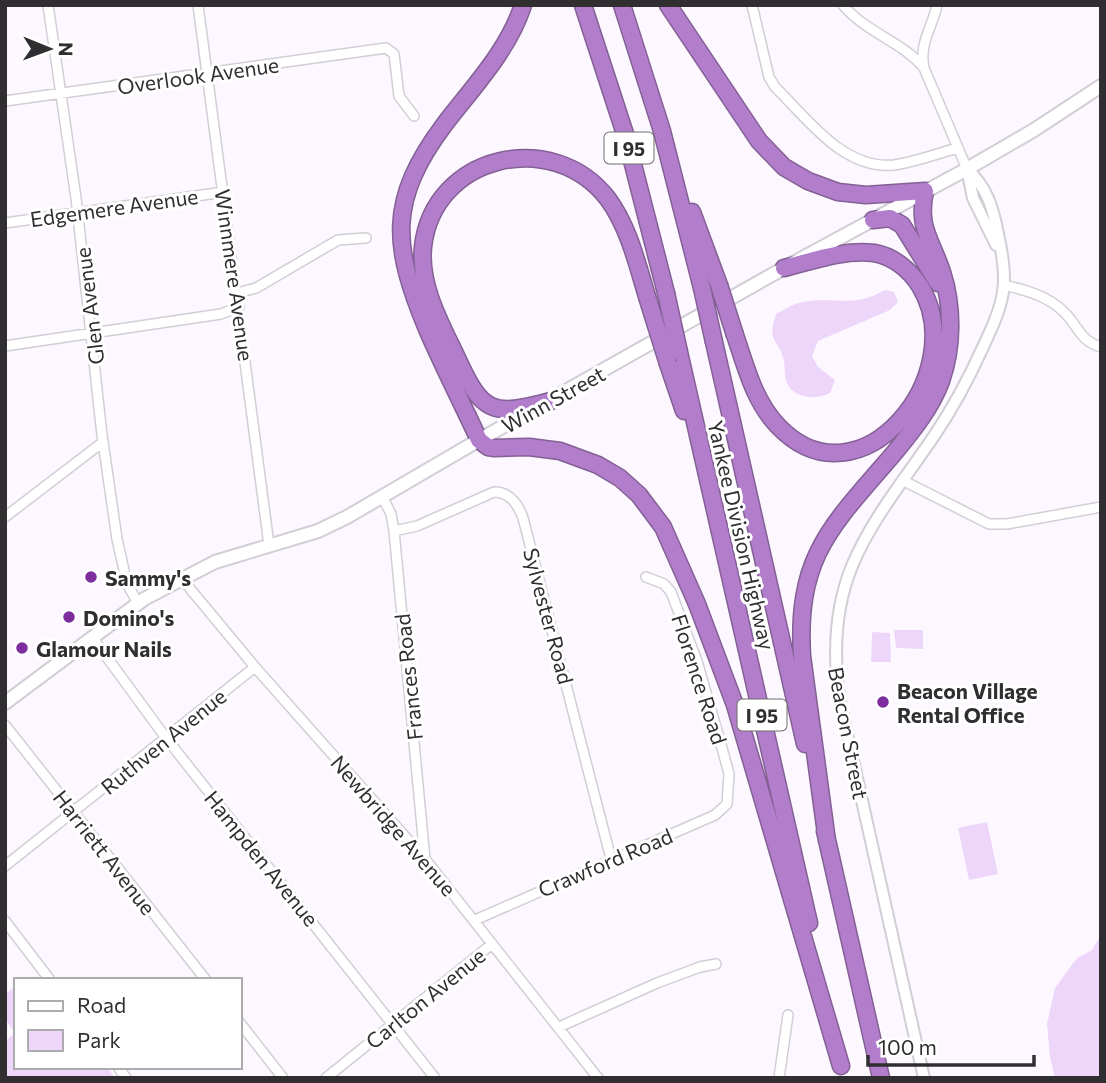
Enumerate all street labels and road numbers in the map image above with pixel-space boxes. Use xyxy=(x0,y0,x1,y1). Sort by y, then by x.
street label: Overlook Avenue xyxy=(116,51,280,99)
road number: I 95 xyxy=(604,132,654,164)
street label: Edgemere Avenue xyxy=(28,183,200,231)
street label: Winnmere Avenue xyxy=(211,187,259,363)
street label: Glen Avenue xyxy=(69,246,109,366)
street label: Winn Street xyxy=(497,360,609,438)
street label: Yankee Division Highway xyxy=(703,418,781,652)
street label: Sylvester Road xyxy=(519,545,579,687)
street label: Florence Road xyxy=(667,611,733,747)
street label: Frances Road xyxy=(389,613,427,741)
street label: Beacon Street xyxy=(824,665,874,801)
street label: Ruthven Avenue xyxy=(95,683,231,799)
road number: I 95 xyxy=(738,700,786,730)
street label: Newbridge Avenue xyxy=(326,750,462,900)
street label: Harriett Avenue xyxy=(49,785,161,919)
street label: Hampden Avenue xyxy=(200,785,324,931)
street label: Crawford Road xyxy=(534,822,676,902)
street label: Carlton Avenue xyxy=(360,942,490,1054)

